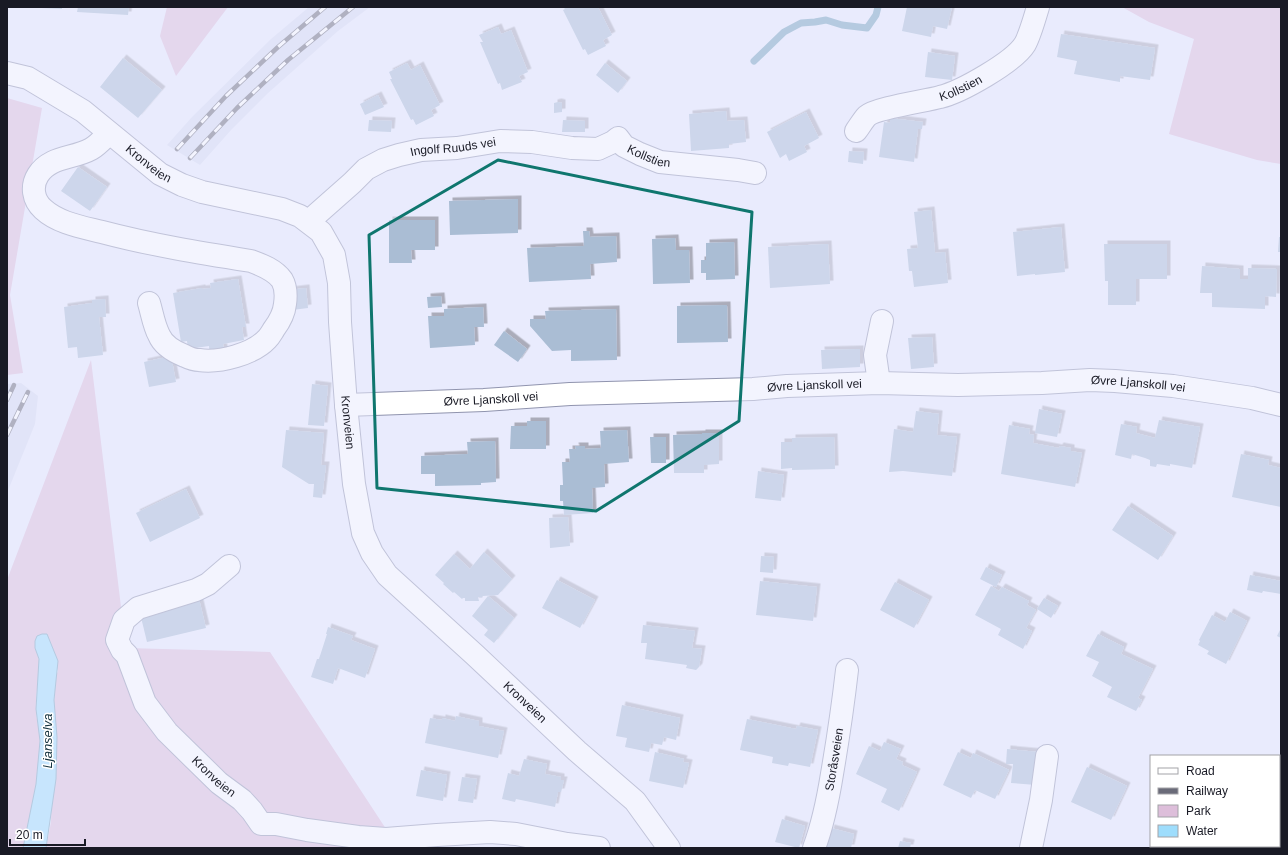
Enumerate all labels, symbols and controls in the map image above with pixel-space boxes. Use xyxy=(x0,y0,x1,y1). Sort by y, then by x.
street label: Kollstien xyxy=(938,72,985,104)
street label: Ingolf Ruuds vei xyxy=(409,135,497,159)
street label: Kronveien xyxy=(123,142,174,186)
street label: Kollstien xyxy=(625,142,671,170)
street label: Øvre Ljanskoll vei xyxy=(1091,373,1186,395)
street label: Øvre Ljanskoll vei xyxy=(767,377,862,395)
street label: Øvre Ljanskoll vei xyxy=(443,389,539,408)
street label: Kronveien xyxy=(338,395,357,450)
street label: Kronveien xyxy=(501,678,550,726)
water label: Ljanselva xyxy=(40,714,55,768)
street label: Storåsveien xyxy=(822,727,846,792)
street label: Kronveien xyxy=(189,753,238,800)
legend xyxy=(1150,755,1280,847)
text: Road xyxy=(1186,764,1215,778)
text: Railway xyxy=(1186,784,1228,798)
text: Park xyxy=(1186,804,1212,818)
scale bar xyxy=(10,821,85,847)
text: Water xyxy=(1186,824,1218,838)
text: 20 m xyxy=(16,828,43,842)

